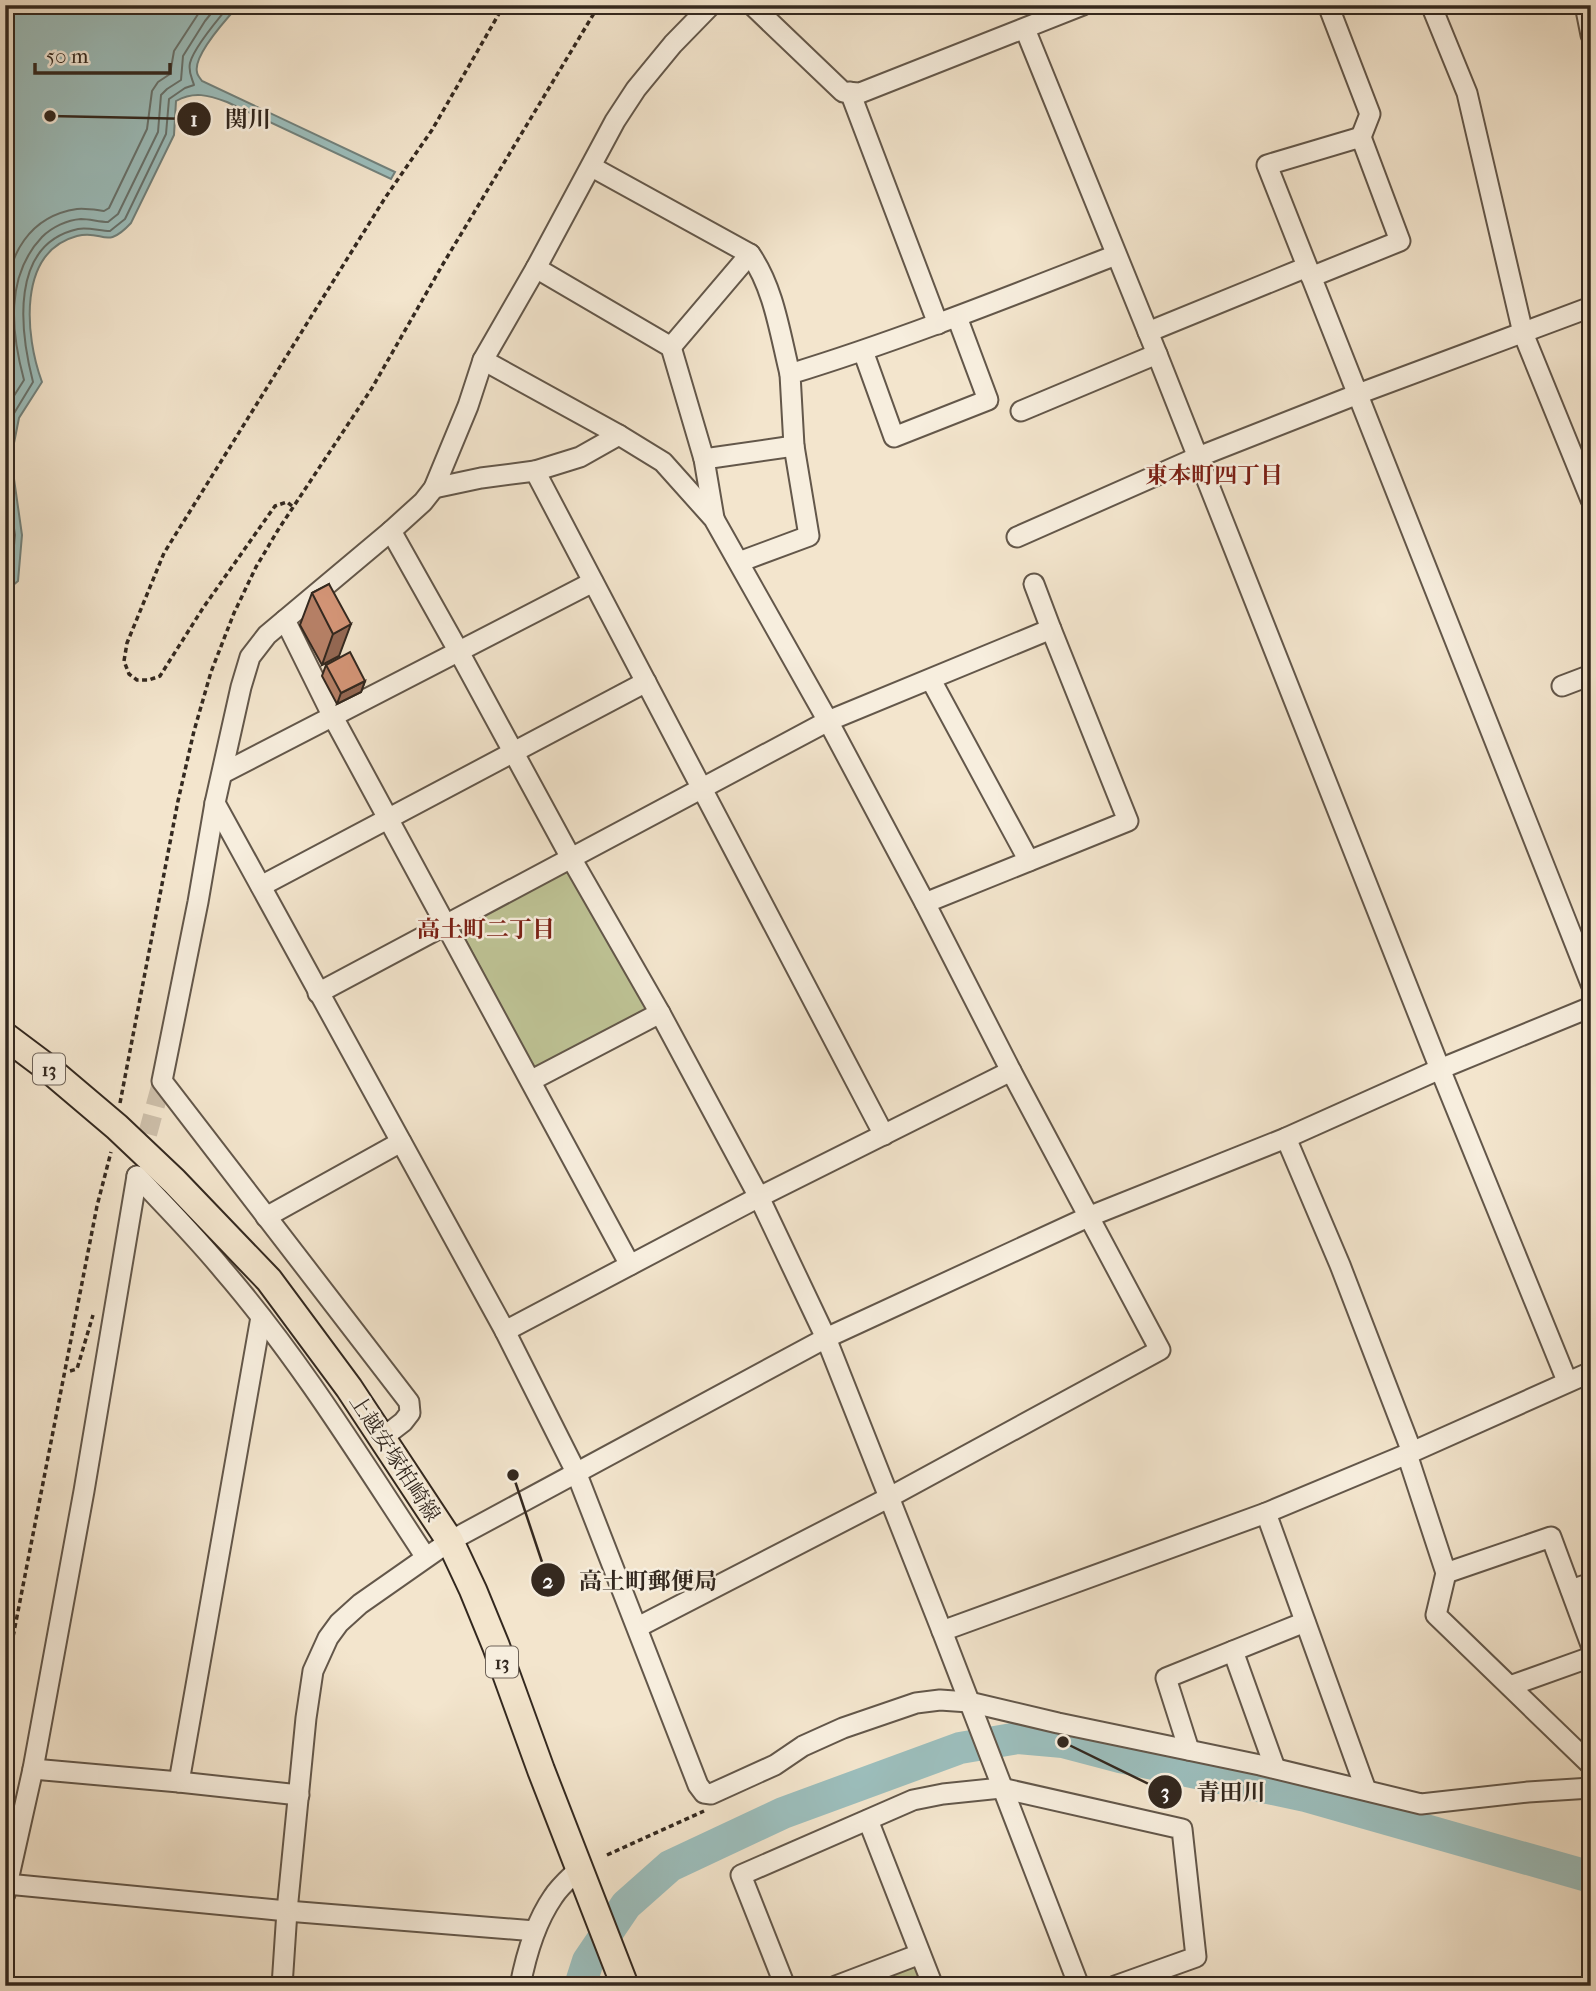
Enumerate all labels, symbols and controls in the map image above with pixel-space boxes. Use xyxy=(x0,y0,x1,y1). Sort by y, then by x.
scale bar xyxy=(35,32,170,76)
text: 50 m xyxy=(46,44,89,68)
callout: 関川 xyxy=(176,97,285,141)
text: 関川 xyxy=(225,106,271,133)
text: 1 xyxy=(190,107,198,131)
district label: 東本町四丁目 xyxy=(1145,462,1283,489)
district label: 高土町二丁目 xyxy=(417,916,555,943)
road number: 13 xyxy=(33,1054,65,1084)
street label: 上越安塚柏崎線 xyxy=(345,1390,445,1526)
callout: 高土町郵便局 xyxy=(530,1558,731,1602)
text: 高土町郵便局 xyxy=(579,1568,717,1595)
text: 2 xyxy=(543,1569,554,1593)
road number: 13 xyxy=(486,1646,518,1678)
callout: 青田川 xyxy=(1148,1770,1280,1814)
text: 青田川 xyxy=(1197,1779,1266,1806)
text: 3 xyxy=(1161,1780,1169,1804)

